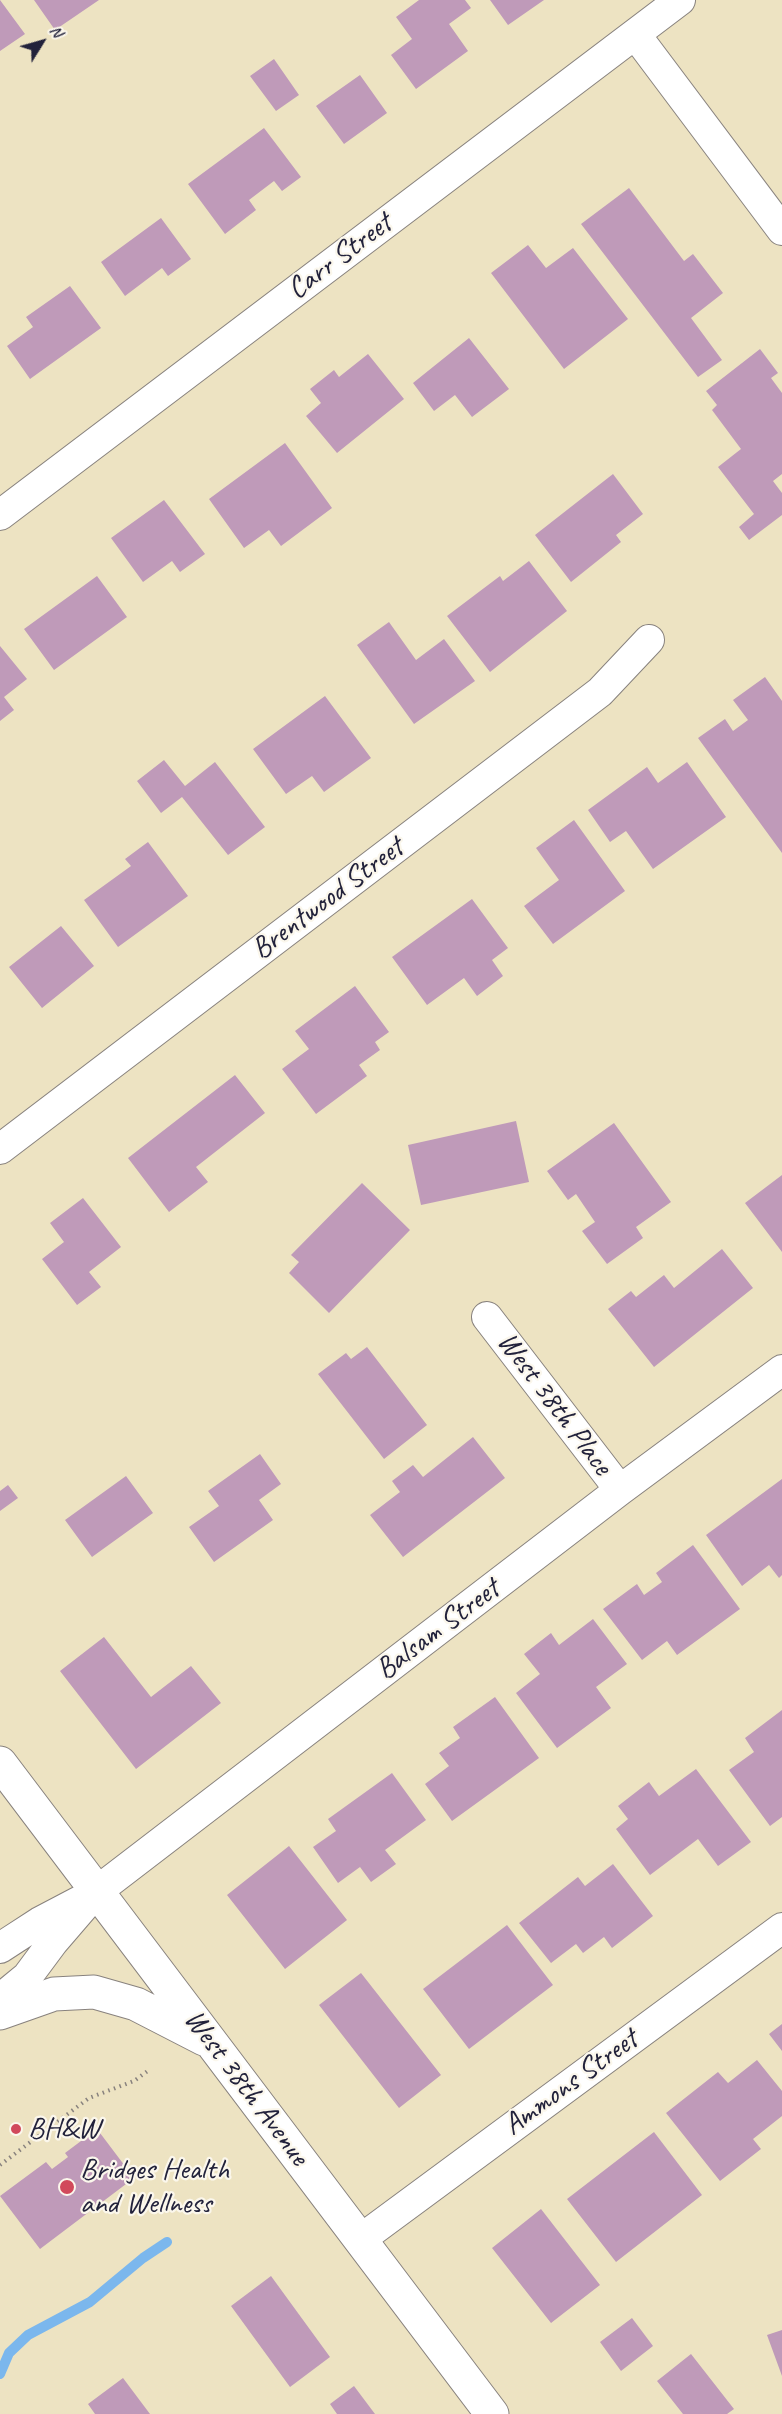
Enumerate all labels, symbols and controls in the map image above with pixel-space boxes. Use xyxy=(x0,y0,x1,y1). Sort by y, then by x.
north arrow xyxy=(12,12,72,72)
text: N xyxy=(45,21,67,41)
street label: Carr Street xyxy=(281,206,399,308)
street label: Brentwood Street xyxy=(245,830,411,968)
street label: West 38th Place xyxy=(489,1325,619,1483)
street label: Balsam Street xyxy=(369,1572,507,1688)
street label: West 38th Avenue xyxy=(176,2003,316,2173)
street label: Ammons Street xyxy=(497,2022,645,2144)
place label: BH&W xyxy=(28,2111,99,2147)
marker: BH&W xyxy=(9,2122,23,2136)
place label: Bridges Health and Wellness xyxy=(80,2152,229,2222)
marker: Bridges Health and Wellness xyxy=(58,2178,76,2196)

